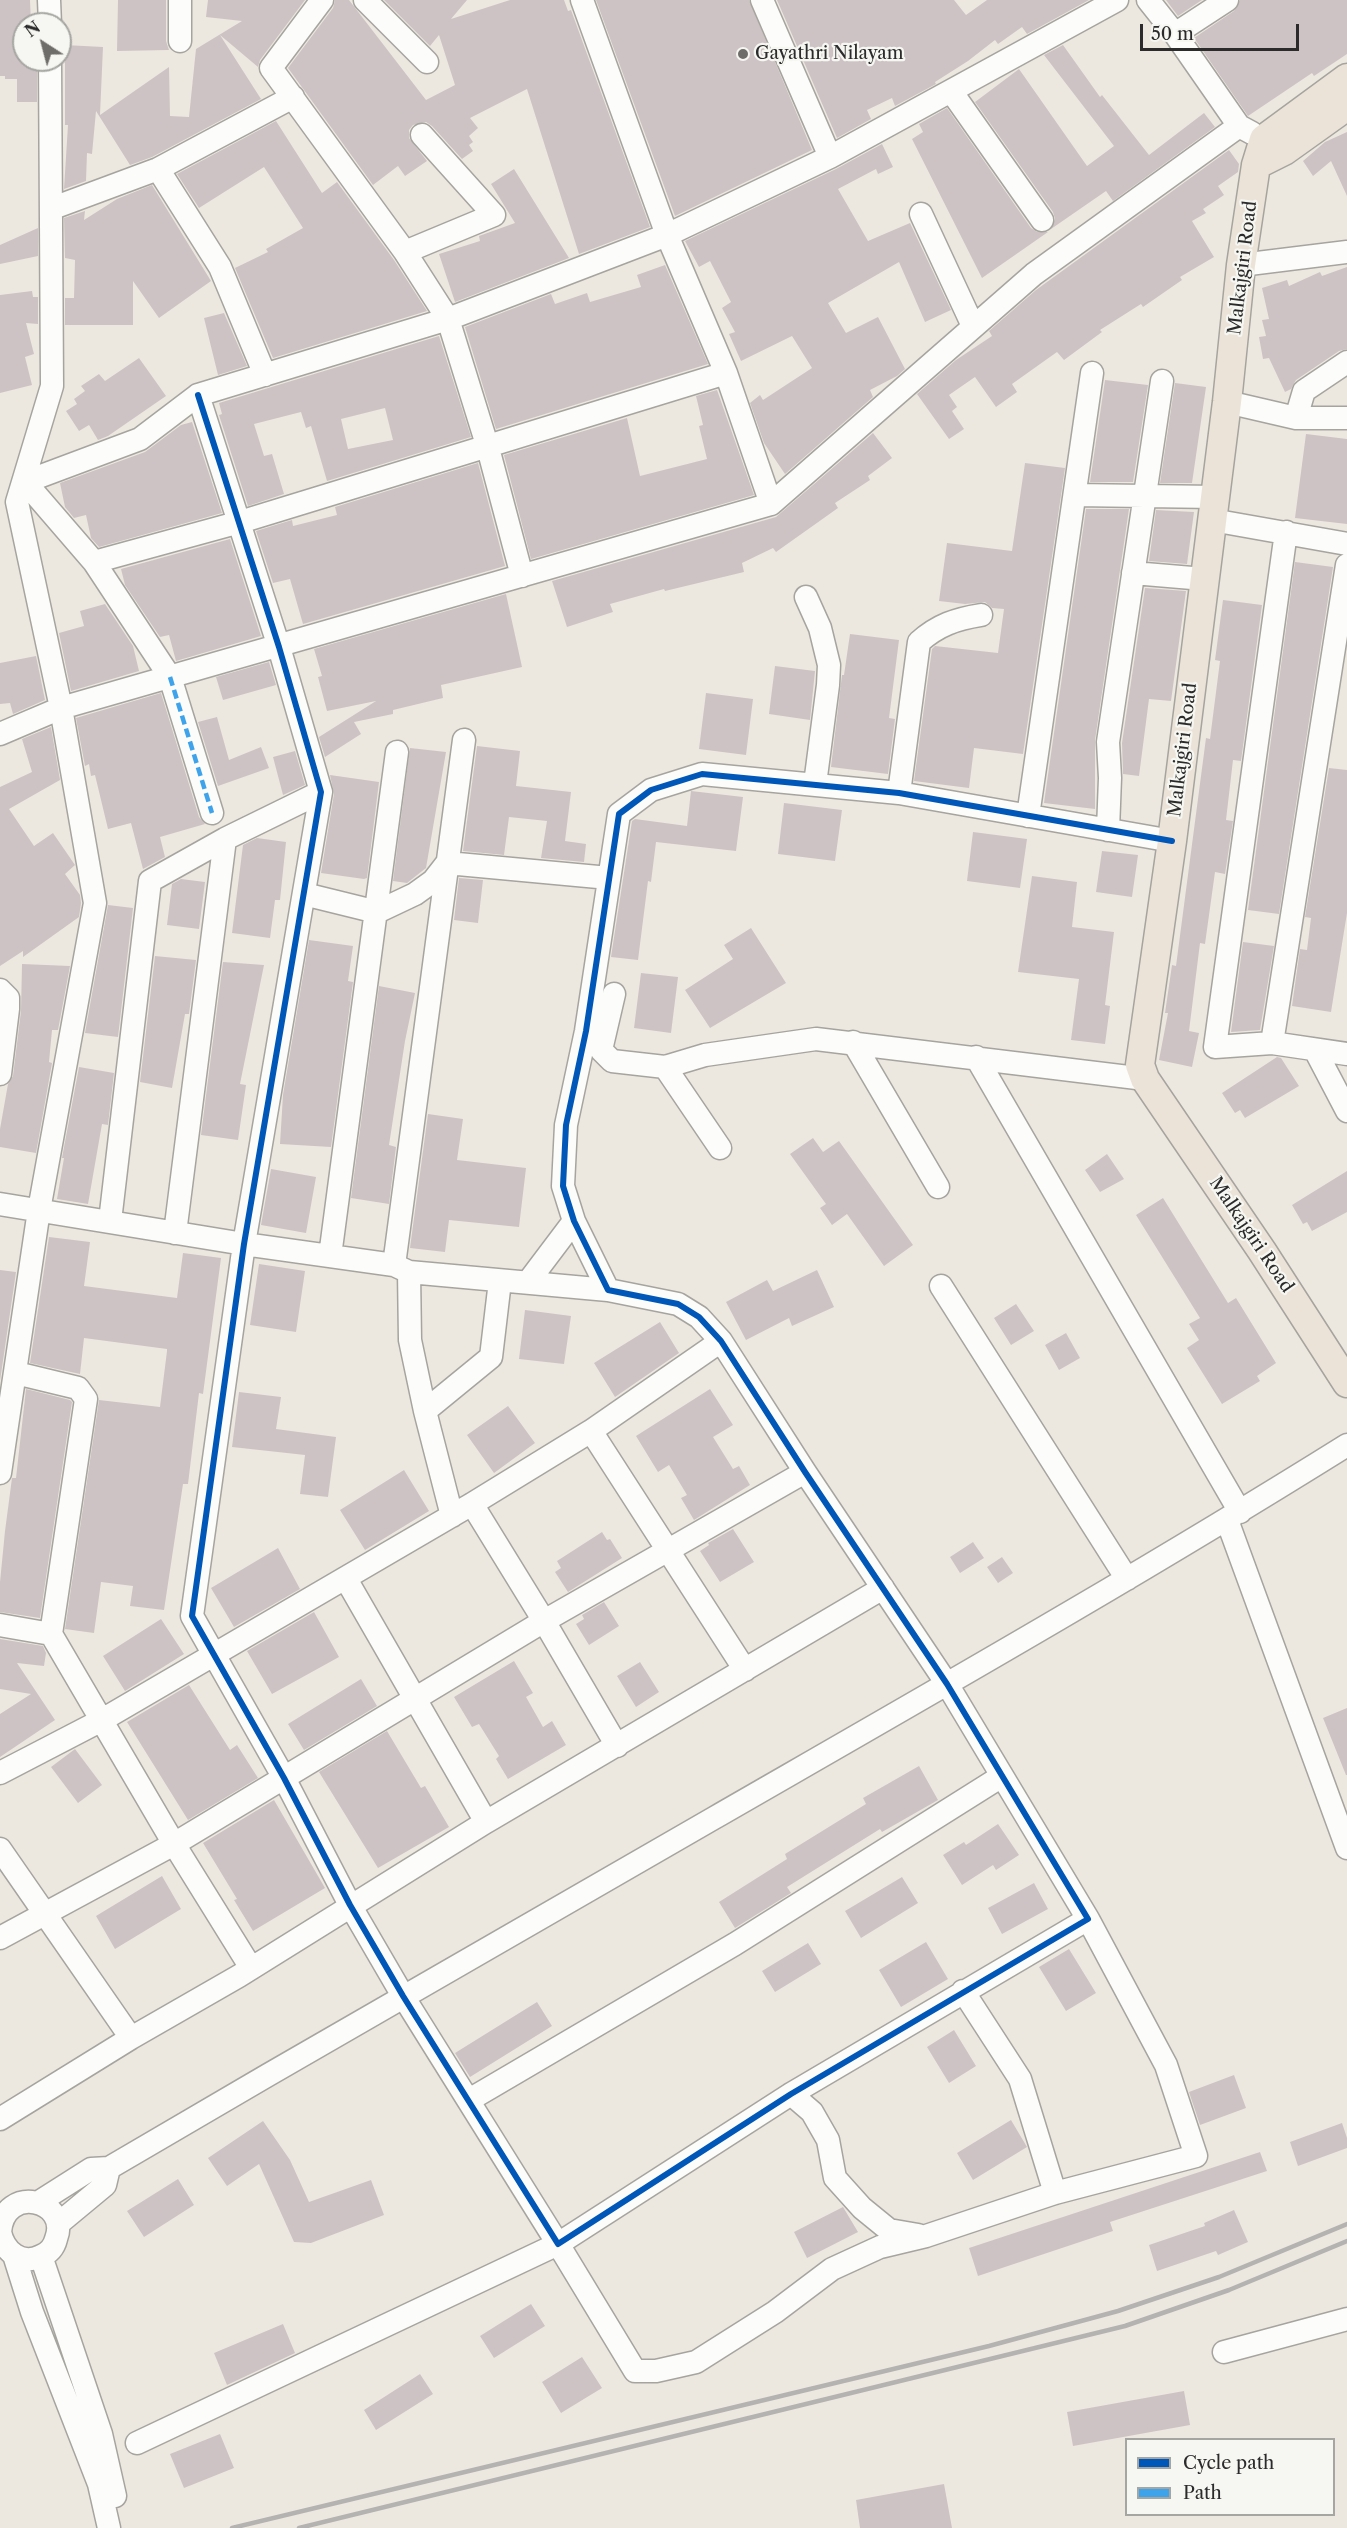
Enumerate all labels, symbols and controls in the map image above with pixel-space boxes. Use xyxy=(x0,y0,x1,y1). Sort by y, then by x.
north arrow xyxy=(12,12,72,72)
scale bar xyxy=(1143,12,1302,50)
text: N xyxy=(21,17,44,41)
text: 50 m xyxy=(1151,23,1194,45)
place label: Gayathri Nilayam xyxy=(755,43,903,65)
marker: Gayathri Nilayam xyxy=(736,47,750,61)
street label: Malkajgiri Road xyxy=(1224,200,1262,336)
street label: Malkajgiri Road xyxy=(1164,682,1202,818)
street label: Malkajgiri Road xyxy=(1204,1173,1298,1297)
legend xyxy=(1125,2438,1335,2516)
text: Cycle path xyxy=(1183,2452,1274,2474)
text: Path xyxy=(1183,2482,1222,2504)

